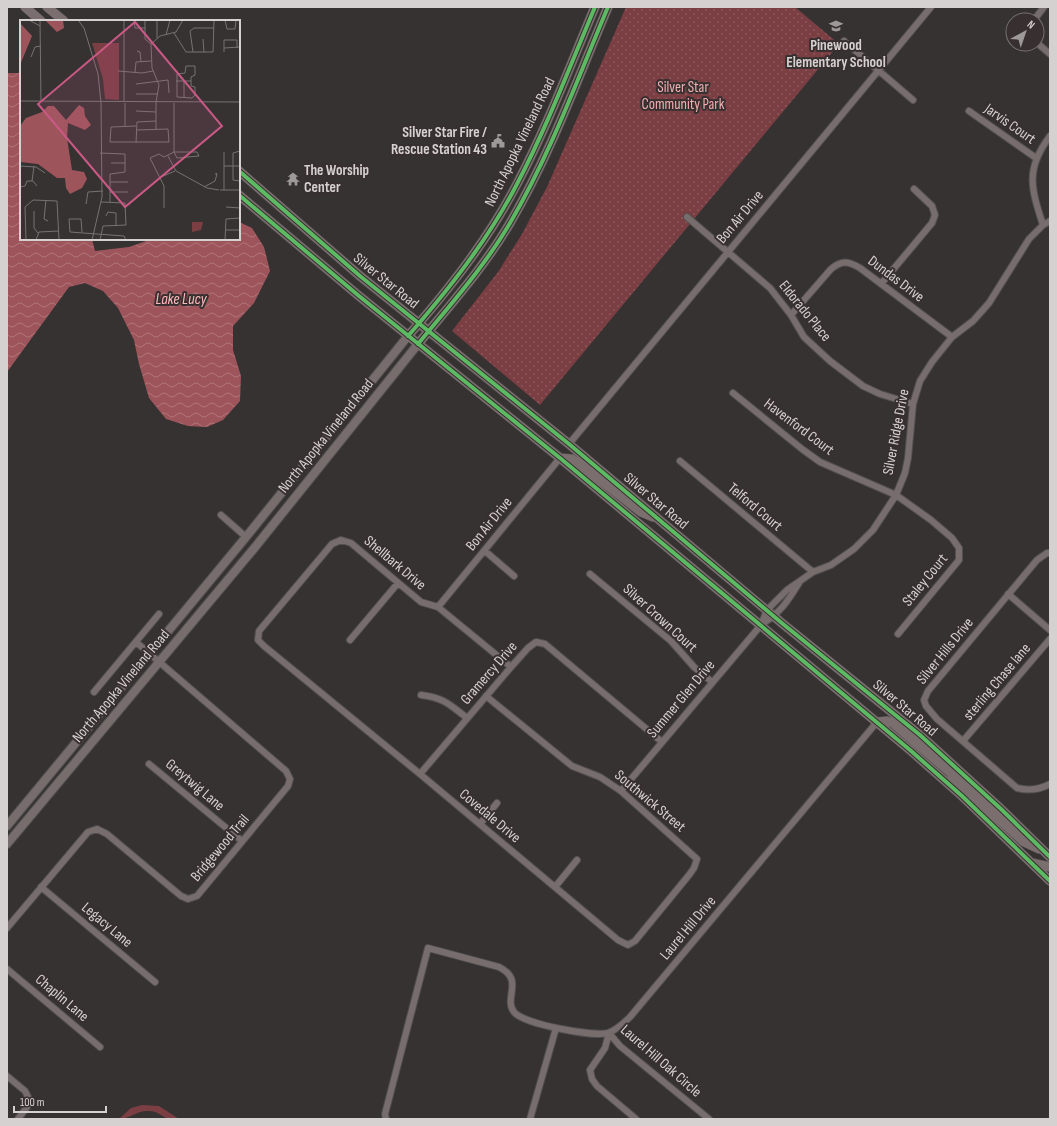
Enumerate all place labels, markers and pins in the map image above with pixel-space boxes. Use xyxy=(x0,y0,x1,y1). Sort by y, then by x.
school or university icon: Pinewood Elementary School xyxy=(828,18,844,34)
place label: Pinewood Elementary School xyxy=(786,36,886,72)
place label: Silver Star Fire / Rescue Station 43 xyxy=(391,123,487,159)
public building icon: Silver Star Fire / Rescue Station 43 xyxy=(490,133,506,149)
place label: The Worship Center xyxy=(304,161,369,197)
temple icon: The Worship Center xyxy=(285,171,301,187)

